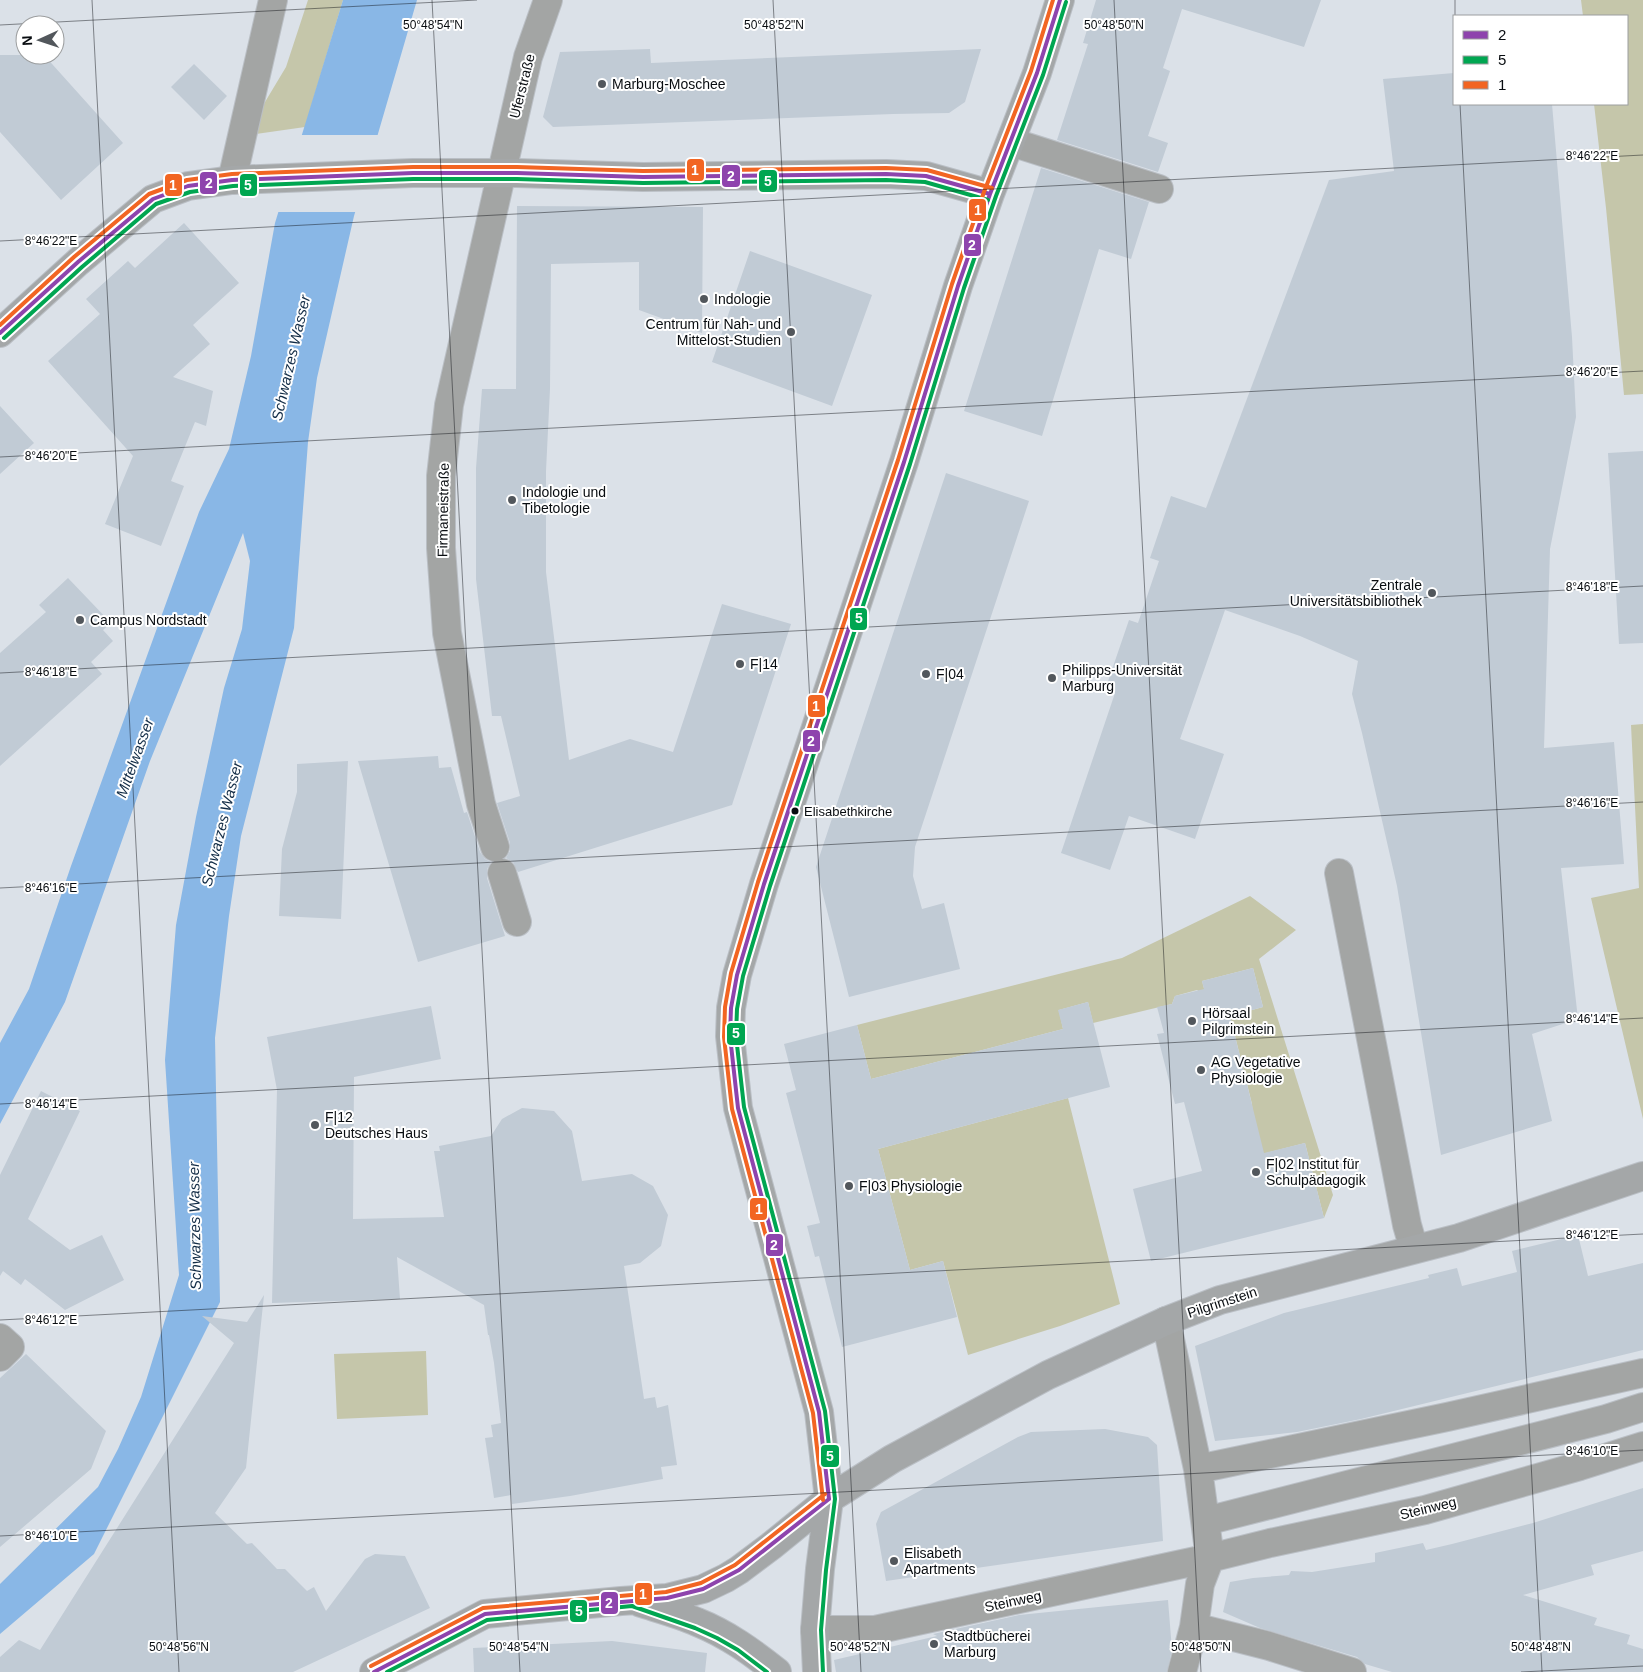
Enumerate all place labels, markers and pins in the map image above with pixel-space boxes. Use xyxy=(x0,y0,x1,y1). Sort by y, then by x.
place label: Marburg-Moschee xyxy=(612,76,726,92)
marker: Marburg-Moschee xyxy=(596,78,608,90)
place label: Indologie xyxy=(714,291,771,307)
marker: Indologie xyxy=(698,293,710,305)
place label: Centrum für Nah- und Mittelost-Studien xyxy=(646,316,781,348)
marker: Centrum für Nah- und Mittelost-Studien xyxy=(785,326,797,338)
place label: Indologie und Tibetologie xyxy=(522,484,606,516)
marker: Indologie und Tibetologie xyxy=(506,494,518,506)
place label: Zentrale Universitätsbibliothek xyxy=(1290,577,1423,609)
marker: Zentrale Universitätsbibliothek xyxy=(1426,587,1438,599)
place label: Campus Nordstadt xyxy=(90,612,207,628)
marker: Campus Nordstadt xyxy=(74,614,86,626)
place label: F|14 xyxy=(750,656,778,672)
marker: F|14 xyxy=(734,658,746,670)
place label: Philipps-Universität Marburg xyxy=(1062,662,1182,694)
place label: F|04 xyxy=(936,666,964,682)
marker: F|04 xyxy=(920,668,932,680)
marker: Philipps-Universität Marburg xyxy=(1046,672,1058,684)
place label: Elisabethkirche xyxy=(804,804,892,819)
marker: Elisabethkirche xyxy=(790,806,800,816)
place label: Hörsaal Pilgrimstein xyxy=(1202,1005,1274,1037)
marker: Hörsaal Pilgrimstein xyxy=(1186,1015,1198,1027)
place label: AG Vegetative Physiologie xyxy=(1211,1054,1301,1086)
marker: AG Vegetative Physiologie xyxy=(1195,1064,1207,1076)
place label: F|12 Deutsches Haus xyxy=(325,1109,428,1141)
marker: F|12 Deutsches Haus xyxy=(309,1119,321,1131)
place label: F|02 Institut für Schulpädagogik xyxy=(1266,1156,1367,1188)
marker: F|02 Institut für Schulpädagogik xyxy=(1250,1166,1262,1178)
place label: F|03 Physiologie xyxy=(859,1178,962,1194)
marker: F|03 Physiologie xyxy=(843,1180,855,1192)
place label: Elisabeth Apartments xyxy=(904,1545,976,1577)
marker: Elisabeth Apartments xyxy=(888,1555,900,1567)
place label: Stadtbücherei Marburg xyxy=(944,1628,1030,1660)
marker: Stadtbücherei Marburg xyxy=(928,1638,940,1650)

